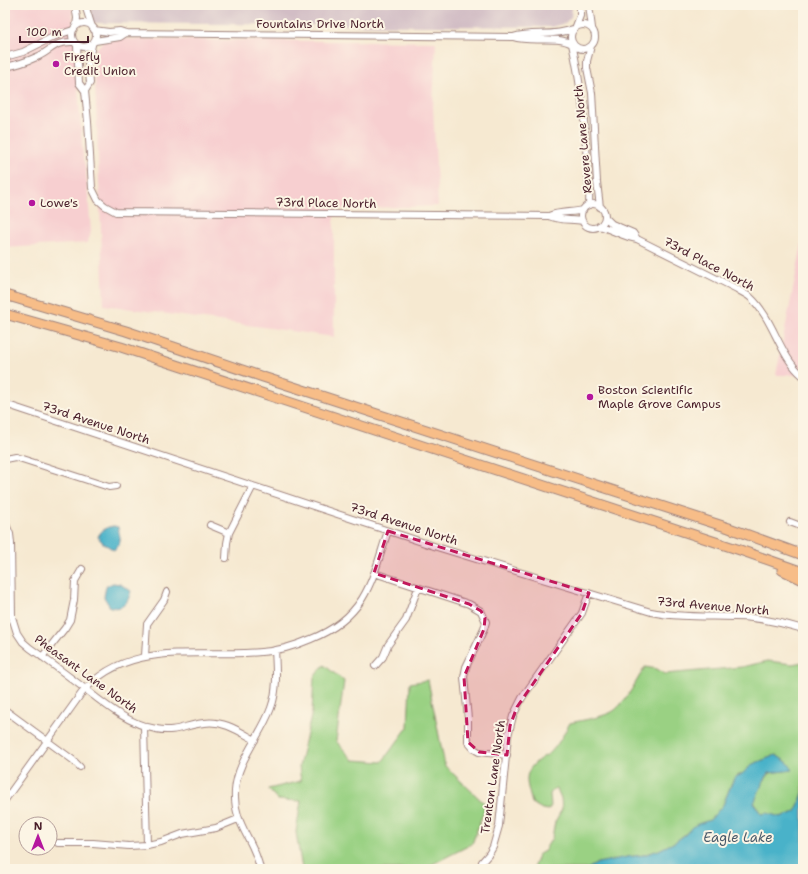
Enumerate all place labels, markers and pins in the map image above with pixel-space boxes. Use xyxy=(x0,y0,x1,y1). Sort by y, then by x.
place label: Firefly Credit Union xyxy=(64,49,136,79)
marker: Firefly Credit Union xyxy=(51,59,61,69)
place label: Lowe's xyxy=(40,195,78,211)
marker: Lowe's xyxy=(27,198,37,208)
place label: Boston Scientific Maple Grove Campus xyxy=(598,382,721,412)
marker: Boston Scientific Maple Grove Campus xyxy=(585,392,595,402)

